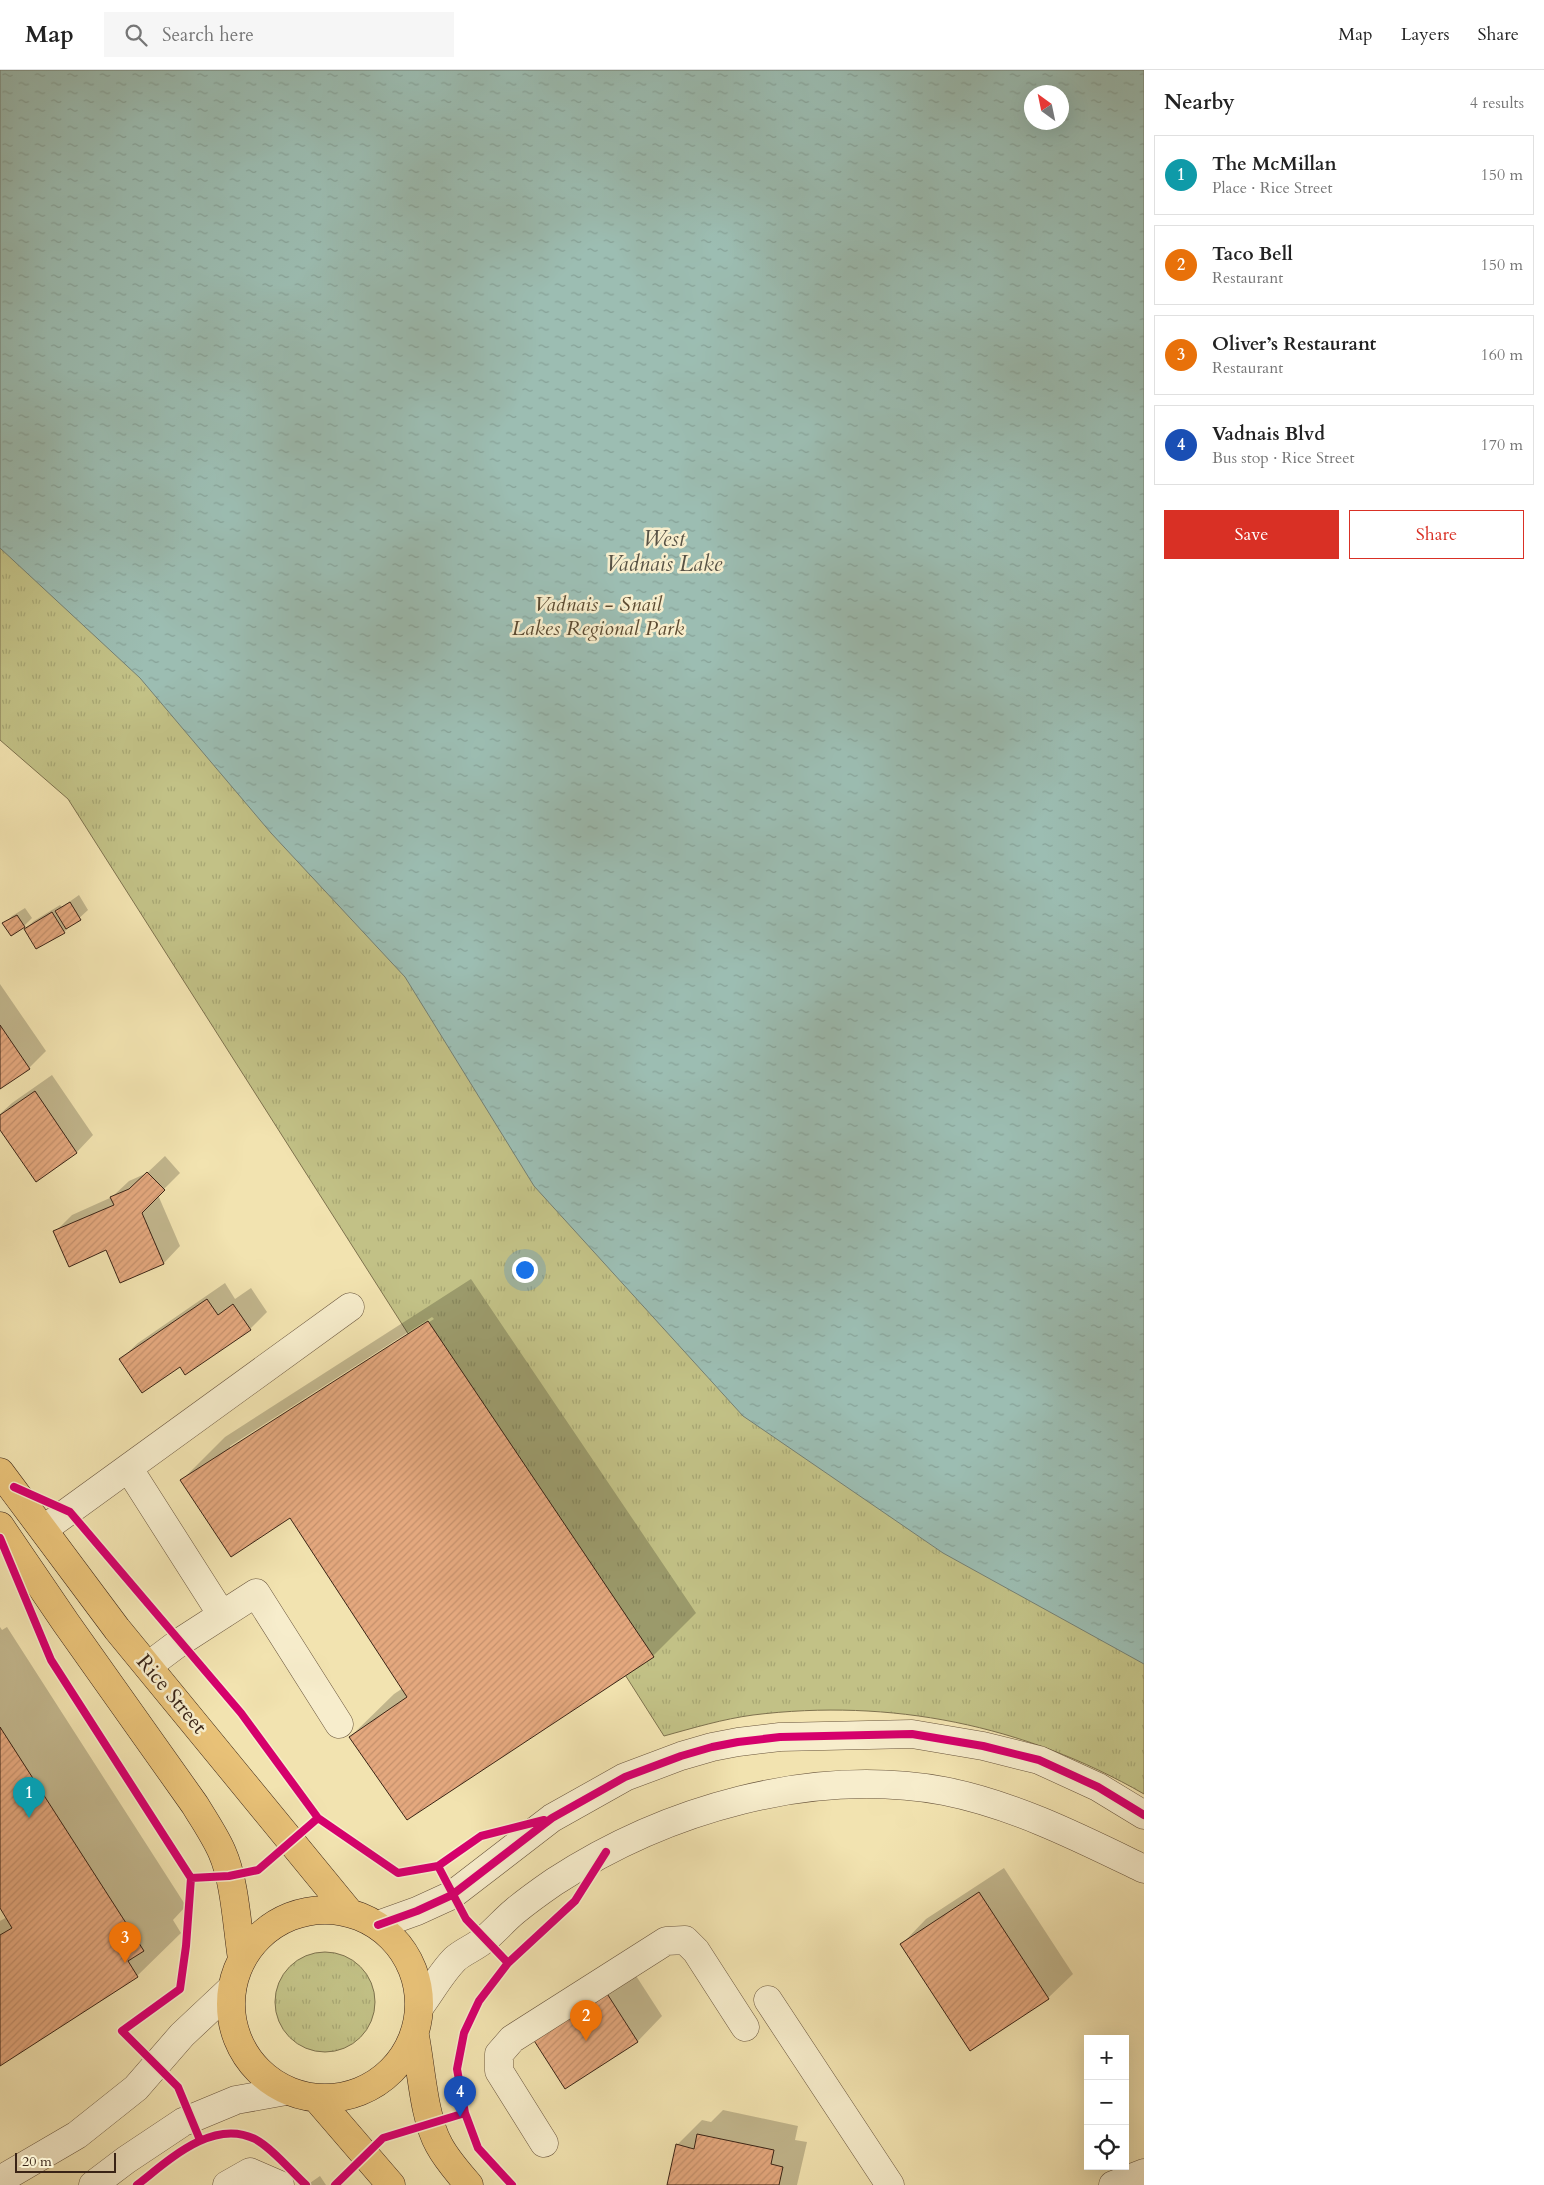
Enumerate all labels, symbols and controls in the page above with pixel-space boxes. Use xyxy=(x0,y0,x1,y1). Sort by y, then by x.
search box xyxy=(104,12,454,57)
text: Map xyxy=(25,18,74,51)
icon: search xyxy=(122,21,150,49)
text: Search here xyxy=(162,22,254,48)
text: Map xyxy=(1338,22,1373,47)
text: Layers xyxy=(1401,22,1450,47)
text: Share xyxy=(1478,22,1519,47)
north arrow xyxy=(1024,85,1069,130)
text: Nearby xyxy=(1164,88,1235,117)
text: 4 results xyxy=(1470,92,1524,114)
text: The McMillan xyxy=(1212,151,1337,177)
text: 1 xyxy=(1177,164,1185,186)
text: 150 m xyxy=(1481,164,1523,186)
text: Place · Rice Street xyxy=(1212,177,1333,199)
text: Taco Bell xyxy=(1212,241,1293,267)
text: 2 xyxy=(1177,254,1185,276)
text: 150 m xyxy=(1481,254,1523,276)
text: Restaurant xyxy=(1212,267,1283,289)
text: Oliver’s Restaurant xyxy=(1212,331,1376,357)
text: 3 xyxy=(1177,344,1185,366)
text: 160 m xyxy=(1481,344,1523,366)
text: Restaurant xyxy=(1212,357,1283,379)
text: Vadnais Blvd xyxy=(1212,421,1325,447)
text: 4 xyxy=(1177,434,1185,456)
text: 170 m xyxy=(1481,434,1523,456)
text: Bus stop · Rice Street xyxy=(1212,447,1354,469)
button: Save xyxy=(1164,510,1339,559)
button: Share xyxy=(1349,510,1524,559)
water label: West Vadnais Lake xyxy=(606,524,723,579)
park label: Vadnais - Snail Lakes Regional Park xyxy=(512,590,685,643)
your location xyxy=(512,1257,538,1283)
street label: Rice Street xyxy=(130,1648,214,1741)
pin: 1 xyxy=(13,1777,45,1818)
pin: 3 xyxy=(109,1922,141,1963)
pin: 2 xyxy=(570,2000,602,2041)
map controls xyxy=(1084,2035,1129,2170)
button: + xyxy=(1084,2035,1129,2080)
pin: 4 xyxy=(444,2076,476,2117)
button: − xyxy=(1084,2080,1129,2125)
button: locate xyxy=(1084,2125,1129,2170)
scale bar xyxy=(15,2150,116,2173)
text: 20 m xyxy=(22,2152,52,2171)

